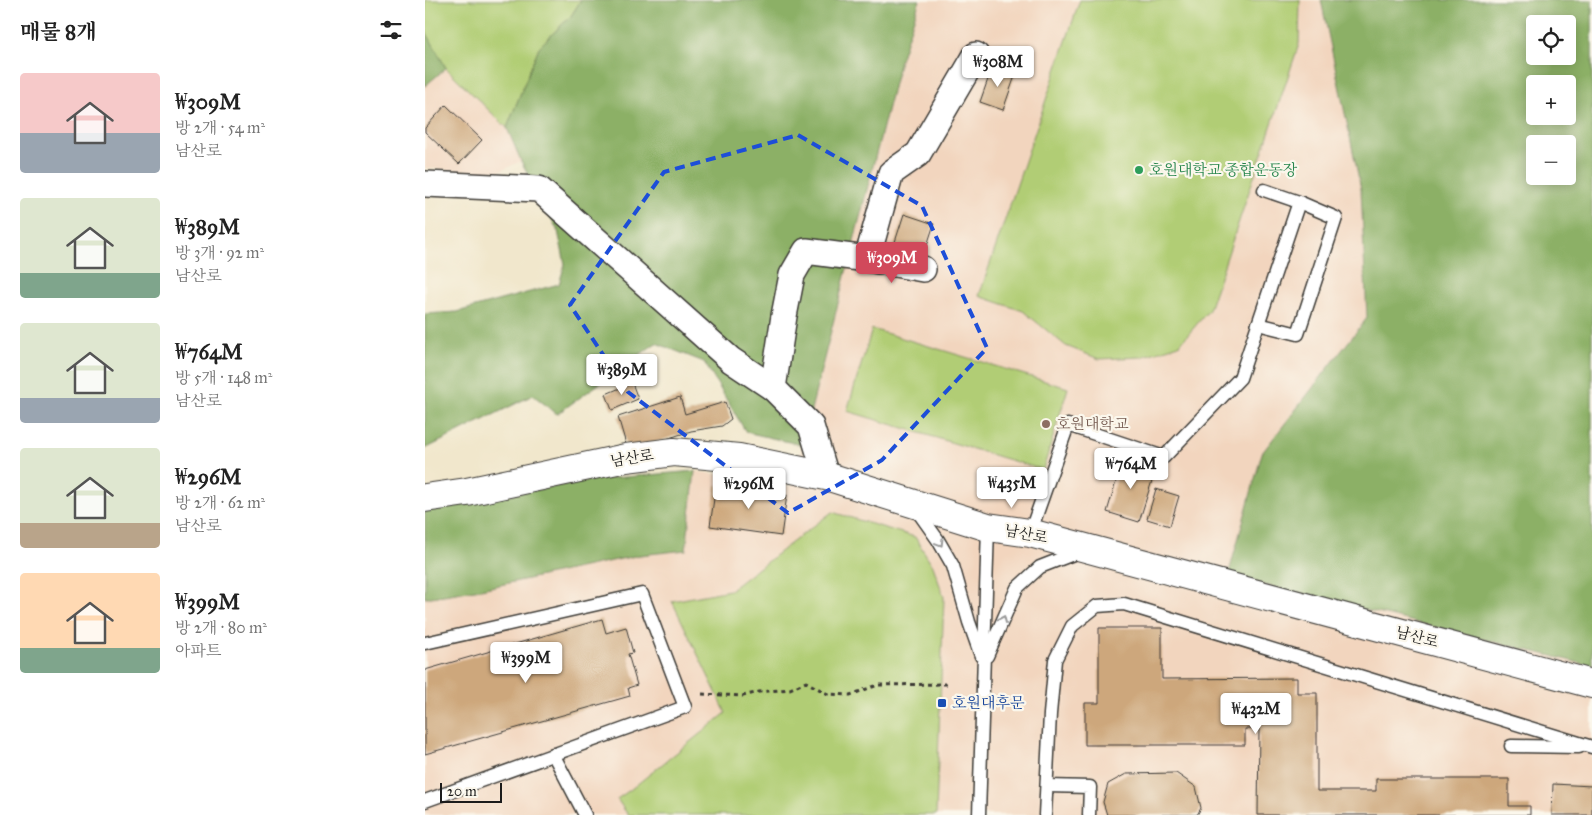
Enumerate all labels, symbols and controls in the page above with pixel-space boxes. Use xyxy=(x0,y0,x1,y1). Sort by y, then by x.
map controls xyxy=(1526,15,1576,185)
button: locate xyxy=(1526,15,1576,65)
icon: filters xyxy=(377,16,405,44)
text: 매물 8개 xyxy=(20,19,97,45)
pin: ₩308M xyxy=(963,46,1033,88)
text: ₩308M xyxy=(973,52,1023,71)
button: + xyxy=(1526,75,1576,125)
text: ₩309M xyxy=(175,89,241,115)
icon: home xyxy=(60,93,120,153)
text: 방 2개 · 54 m² xyxy=(175,118,265,137)
button: − xyxy=(1526,135,1576,185)
text: 남산로 xyxy=(175,141,221,160)
place label: 호원대학교 종합운동장 xyxy=(1149,161,1298,179)
marker: 호원대학교 종합운동장 xyxy=(1133,164,1145,176)
text: ₩389M xyxy=(175,214,240,240)
icon: home xyxy=(60,218,120,278)
pin: ₩309M xyxy=(857,242,927,284)
text: 방 3개 · 92 m² xyxy=(175,243,264,262)
text: ₩309M xyxy=(867,248,917,267)
text: 남산로 xyxy=(175,266,221,285)
text: ₩764M xyxy=(175,339,243,365)
icon: home xyxy=(60,343,120,403)
pin: ₩389M xyxy=(587,354,657,396)
text: ₩389M xyxy=(597,360,647,379)
text: 방 5개 · 148 m² xyxy=(175,368,272,387)
text: 남산로 xyxy=(175,391,221,410)
place label: 호원대학교 xyxy=(1056,415,1129,433)
marker: 호원대학교 xyxy=(1040,418,1052,430)
street label: 남산로 xyxy=(609,446,655,470)
pin: ₩764M xyxy=(1096,448,1166,490)
text: ₩764M xyxy=(1105,454,1157,473)
text: ₩296M xyxy=(175,464,241,490)
pin: ₩435M xyxy=(977,466,1047,509)
icon: home xyxy=(60,468,120,528)
pin: ₩296M xyxy=(714,468,784,510)
text: ₩435M xyxy=(988,473,1036,492)
text: ₩296M xyxy=(724,474,774,493)
text: 방 2개 · 62 m² xyxy=(175,493,265,512)
text: 남산로 xyxy=(175,516,221,535)
street label: 남산로 xyxy=(1003,521,1050,547)
one-way arrow xyxy=(933,537,943,546)
text: ₩399M xyxy=(175,589,240,615)
icon: home xyxy=(60,593,120,653)
one-way arrow xyxy=(997,615,1008,624)
text: 방 2개 · 80 m² xyxy=(175,618,267,637)
street label: 남산로 xyxy=(1394,623,1441,651)
text: 아파트 xyxy=(175,641,221,660)
pin: ₩399M xyxy=(491,642,561,684)
text: ₩399M xyxy=(501,648,551,667)
pin: ₩432M xyxy=(1221,692,1291,735)
place label: 호원대후문 xyxy=(952,694,1025,712)
marker: 호원대후문 xyxy=(936,697,948,709)
text: ₩432M xyxy=(1231,699,1281,718)
scale bar xyxy=(440,780,503,803)
text: 20 m xyxy=(447,783,477,800)

